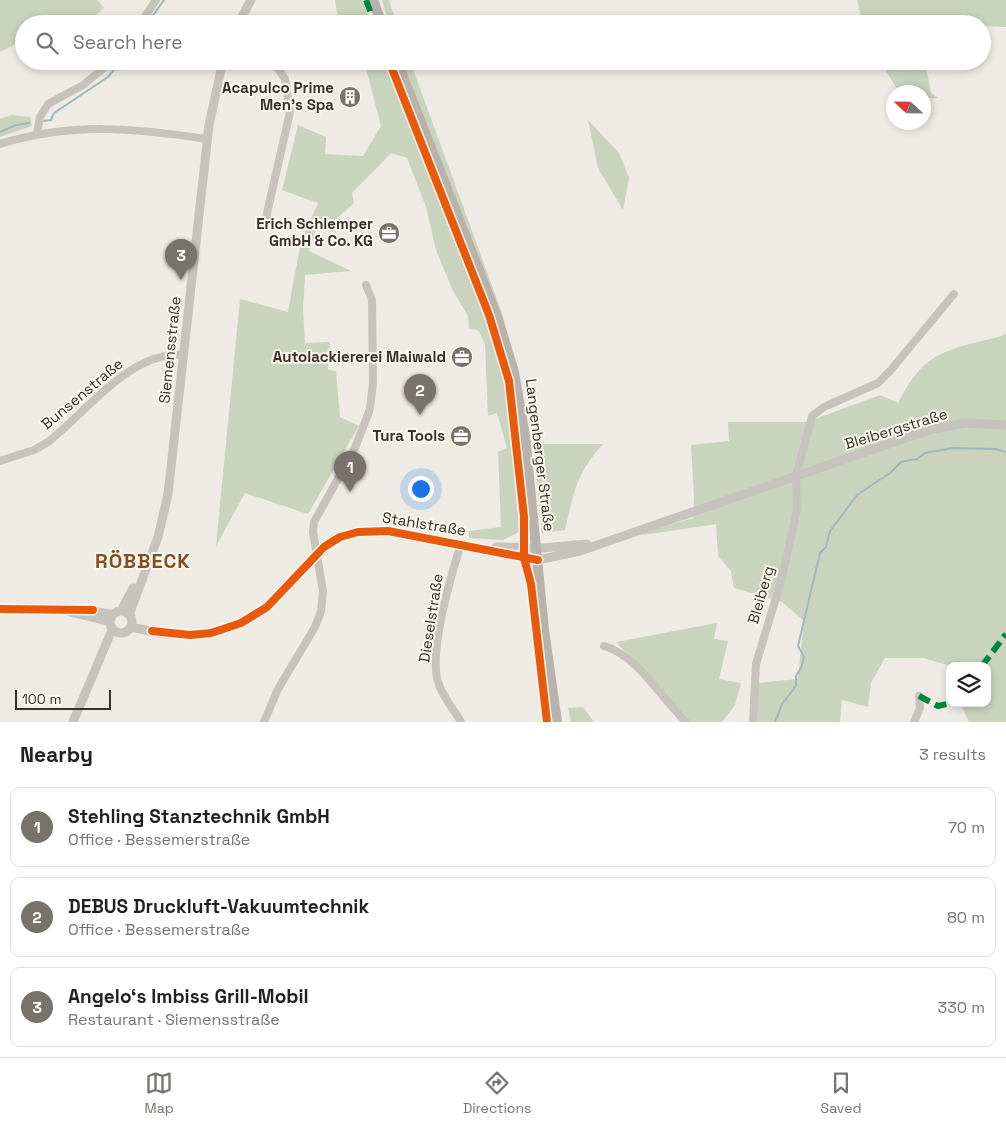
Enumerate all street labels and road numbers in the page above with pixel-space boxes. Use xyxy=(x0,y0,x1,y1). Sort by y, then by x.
street label: Siemensstraße xyxy=(154,295,185,404)
street label: Bunsenstraße xyxy=(37,354,127,433)
street label: Langenberger Straße xyxy=(522,377,559,533)
street label: Bleibergstraße xyxy=(842,404,950,453)
street label: Stahlstraße xyxy=(381,508,467,540)
street label: Bleiberg xyxy=(743,564,778,626)
street label: Dieselstraße xyxy=(414,572,447,664)

